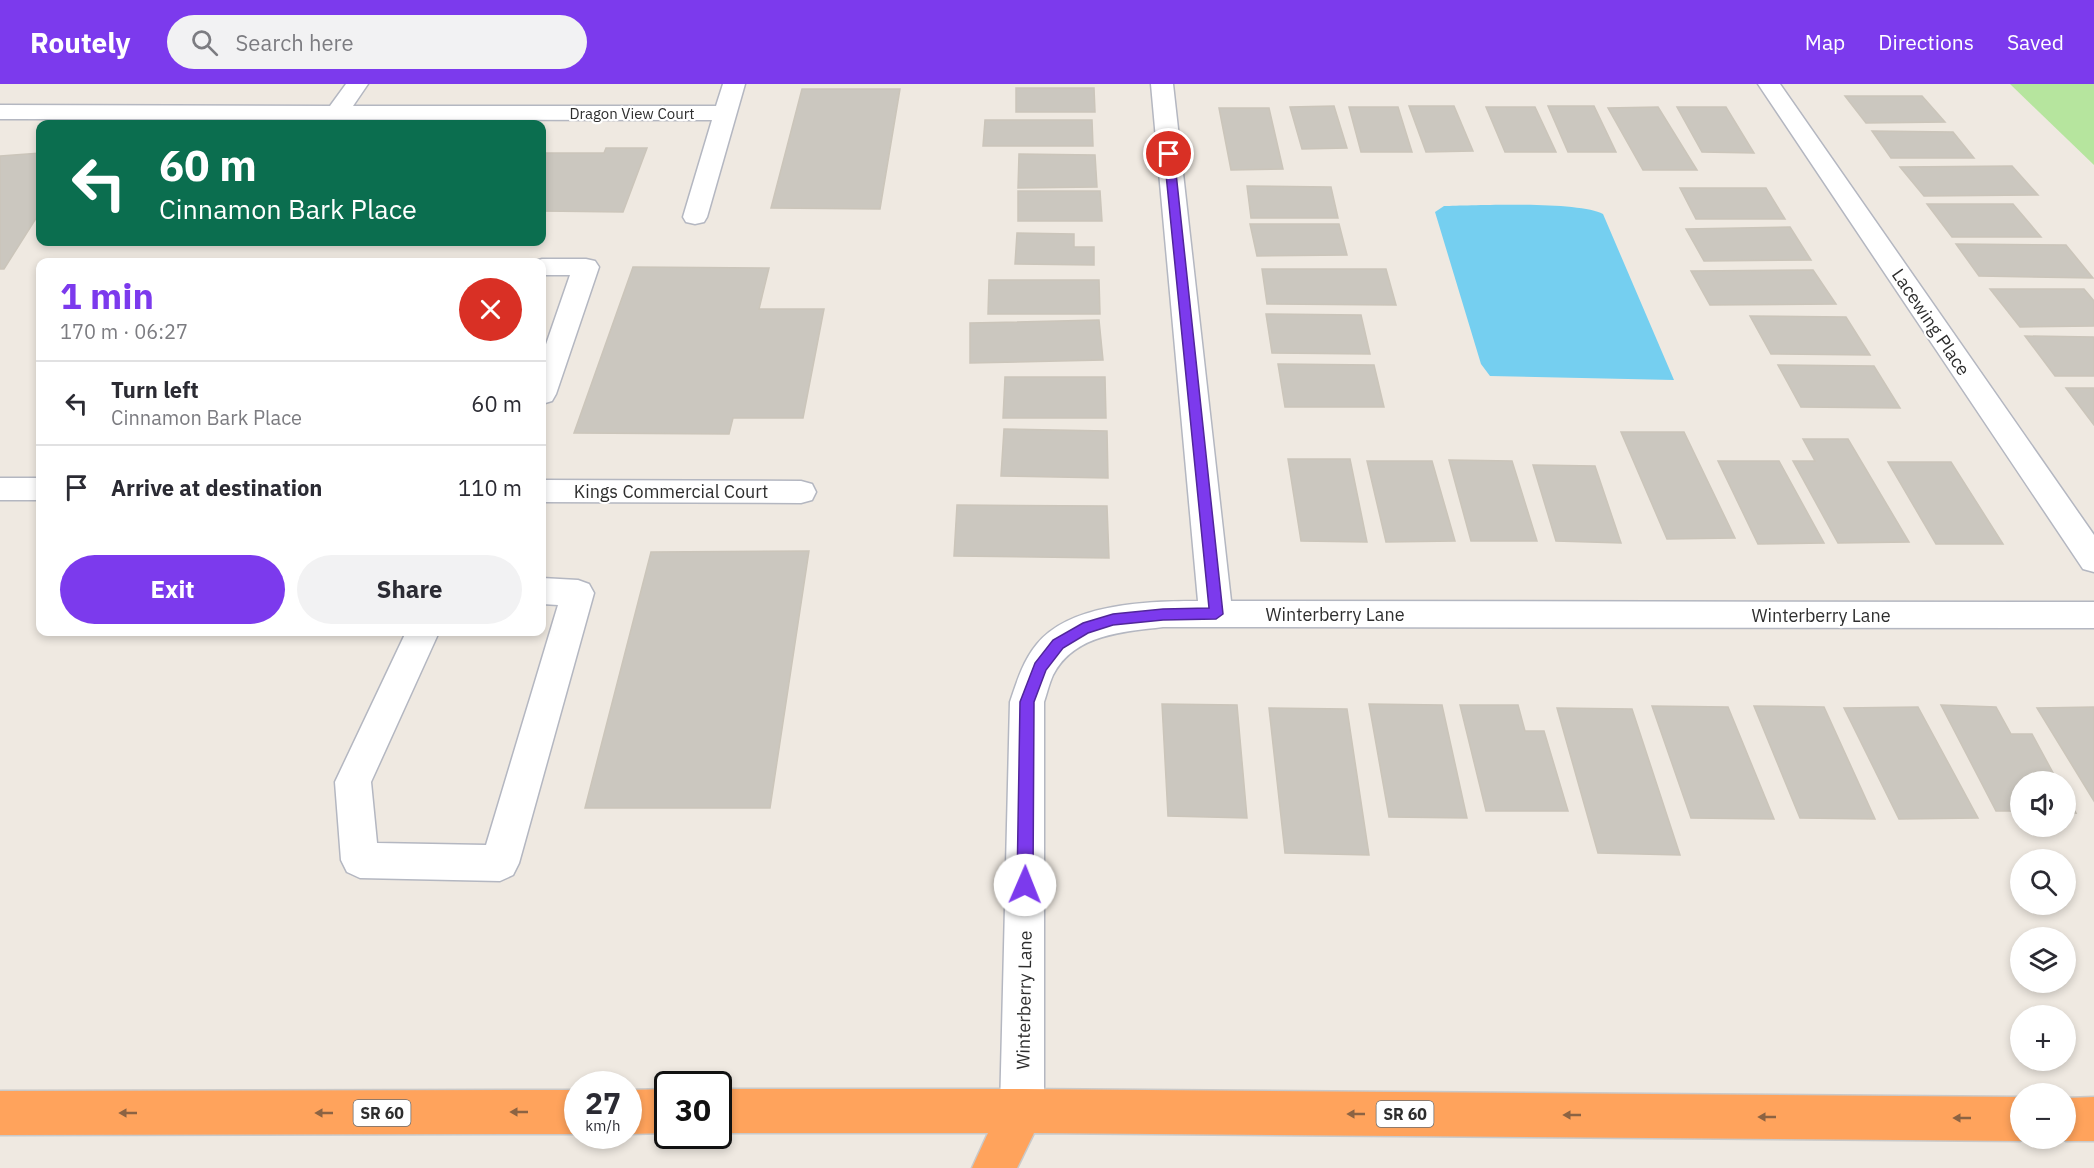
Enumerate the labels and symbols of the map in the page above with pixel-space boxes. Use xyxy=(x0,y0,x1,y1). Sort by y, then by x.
street label: Dragon View Court xyxy=(570,104,694,123)
pin xyxy=(1143,128,1194,179)
street label: Lacewing Place xyxy=(1887,264,1975,380)
street label: Kings Commercial Court xyxy=(574,480,768,503)
street label: Winterberry Lane xyxy=(1265,603,1405,626)
street label: Winterberry Lane xyxy=(1751,604,1891,627)
position arrow xyxy=(993,853,1057,917)
street label: Winterberry Lane xyxy=(1011,930,1037,1070)
speed limit sign: 30 xyxy=(654,1071,732,1149)
road number: SR 60 xyxy=(354,1100,410,1126)
road number: SR 60 xyxy=(1376,1101,1434,1127)
one-way arrow xyxy=(510,1107,529,1117)
one-way arrow xyxy=(118,1108,137,1118)
one-way arrow xyxy=(315,1108,334,1118)
one-way arrow xyxy=(1347,1109,1366,1119)
one-way arrow xyxy=(1563,1110,1582,1120)
one-way arrow xyxy=(1758,1112,1777,1122)
one-way arrow xyxy=(1953,1113,1972,1123)

